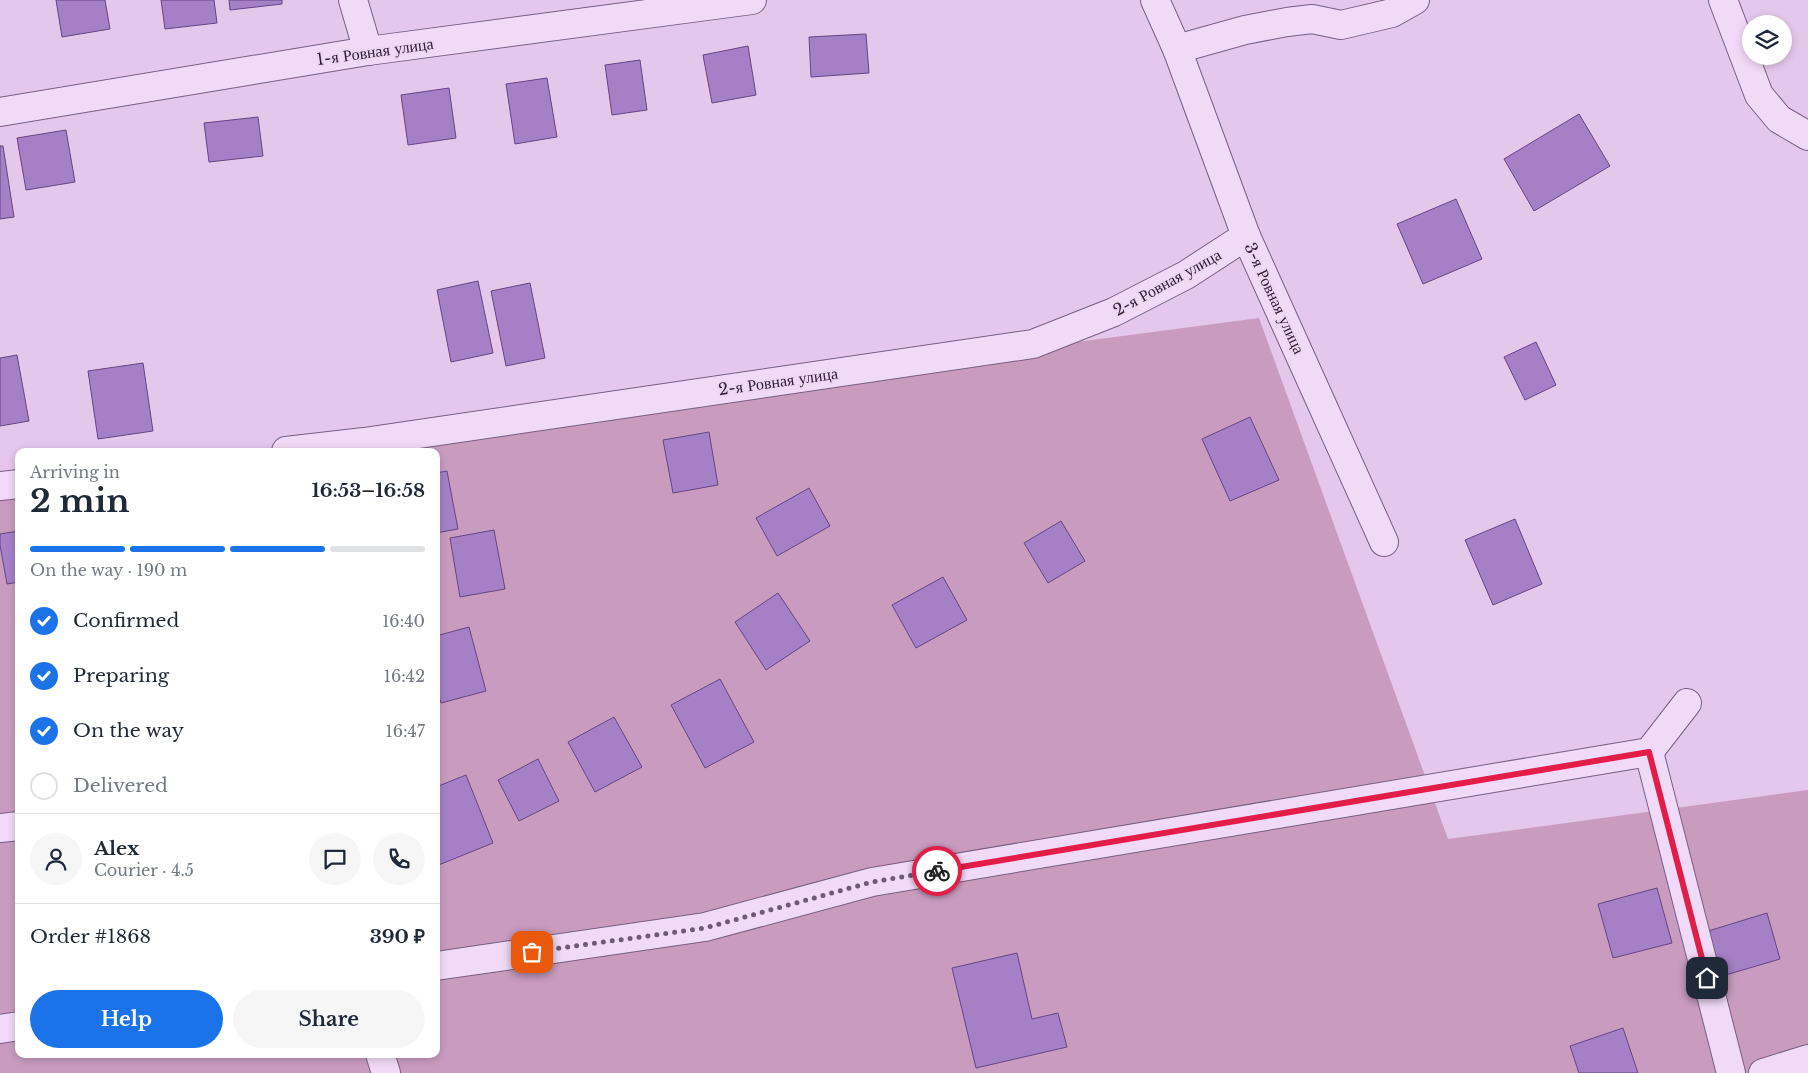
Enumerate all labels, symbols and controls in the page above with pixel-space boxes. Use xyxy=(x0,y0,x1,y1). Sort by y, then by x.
map controls xyxy=(1742,15,1792,65)
button: layers xyxy=(1742,15,1792,65)
street label: 1-я Ровная улица xyxy=(315,33,435,69)
street label: 3-я Ровная улица xyxy=(1240,239,1310,357)
street label: 2-я Ровная улица xyxy=(1109,244,1225,320)
street label: 2-я Ровная улица xyxy=(717,363,839,399)
text: Arriving in xyxy=(30,462,120,482)
text: 16:53–16:58 xyxy=(311,479,425,502)
text: 2 min xyxy=(30,481,130,521)
text: On the way · 190 m xyxy=(30,560,187,580)
icon: check xyxy=(30,607,58,635)
text: Confirmed xyxy=(73,609,179,632)
text: 16:40 xyxy=(382,611,425,631)
icon: check xyxy=(30,662,58,690)
text: Preparing xyxy=(73,664,169,687)
text: 16:42 xyxy=(384,666,425,686)
icon: check xyxy=(30,717,58,745)
text: On the way xyxy=(73,719,184,742)
text: 16:47 xyxy=(386,721,425,741)
text: Delivered xyxy=(73,774,168,797)
button: person xyxy=(30,833,82,885)
button: chat xyxy=(309,833,361,885)
button: phone xyxy=(373,833,425,885)
text: Alex xyxy=(94,837,139,860)
courier xyxy=(912,846,962,896)
icon: bike xyxy=(923,857,951,885)
text: Courier · 4.5 xyxy=(94,860,194,880)
text: Order #1868 xyxy=(30,925,151,948)
text: 390 ₽ xyxy=(370,925,425,948)
pin xyxy=(511,931,553,973)
icon: bag xyxy=(518,938,546,966)
pin xyxy=(1686,957,1728,999)
icon: home xyxy=(1693,964,1721,992)
button: Help xyxy=(30,990,223,1048)
button: Share xyxy=(233,990,425,1048)

